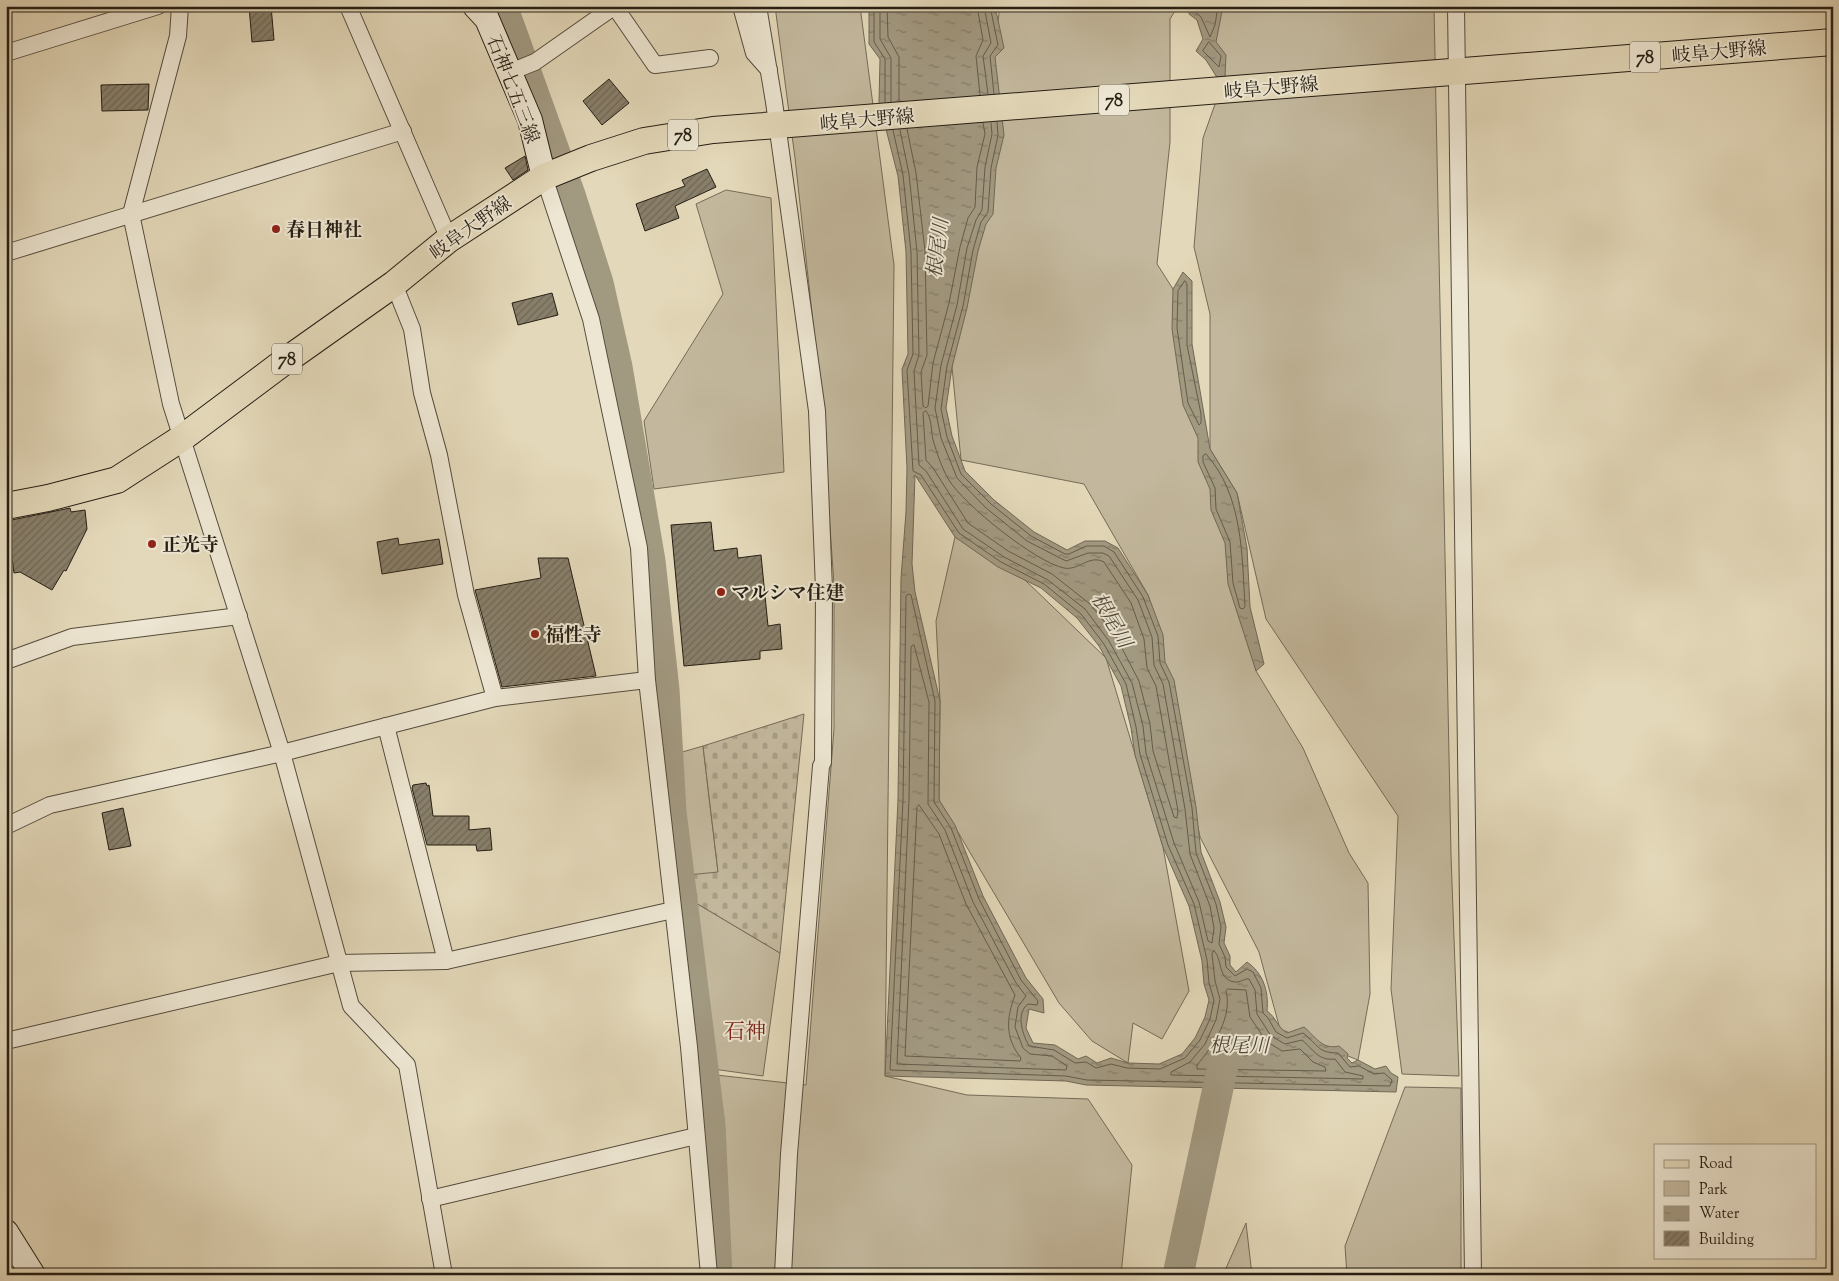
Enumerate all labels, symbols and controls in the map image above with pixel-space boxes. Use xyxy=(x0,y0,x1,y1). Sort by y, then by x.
street label: 石神七五三線 xyxy=(479,32,545,148)
street label: 岐阜大野線 xyxy=(1671,36,1768,71)
road number: 78 xyxy=(1630,42,1660,72)
street label: 岐阜大野線 xyxy=(1223,72,1320,107)
road number: 78 xyxy=(1099,84,1129,116)
street label: 岐阜大野線 xyxy=(819,104,916,139)
road number: 78 xyxy=(668,120,698,150)
street label: 岐阜大野線 xyxy=(425,191,518,267)
water label: 根尾川 xyxy=(921,215,958,280)
place label: 春日神社 xyxy=(286,218,362,245)
marker: 春日神社 xyxy=(270,223,282,235)
road number: 78 xyxy=(272,344,302,374)
place label: 正光寺 xyxy=(162,533,219,560)
marker: 正光寺 xyxy=(146,538,158,550)
place label: マルシマ住建 xyxy=(731,581,845,608)
marker: マルシマ住建 xyxy=(715,586,727,598)
water label: 根尾川 xyxy=(1082,588,1138,656)
place label: 福性寺 xyxy=(545,623,602,650)
marker: 福性寺 xyxy=(529,628,541,640)
district label: 石神 xyxy=(724,1018,766,1048)
water label: 根尾川 xyxy=(1209,1033,1271,1062)
legend xyxy=(1654,1144,1816,1258)
text: Road xyxy=(1699,1154,1733,1175)
text: Park xyxy=(1699,1180,1728,1201)
text: Water xyxy=(1699,1204,1740,1225)
text: Building xyxy=(1699,1230,1754,1251)

